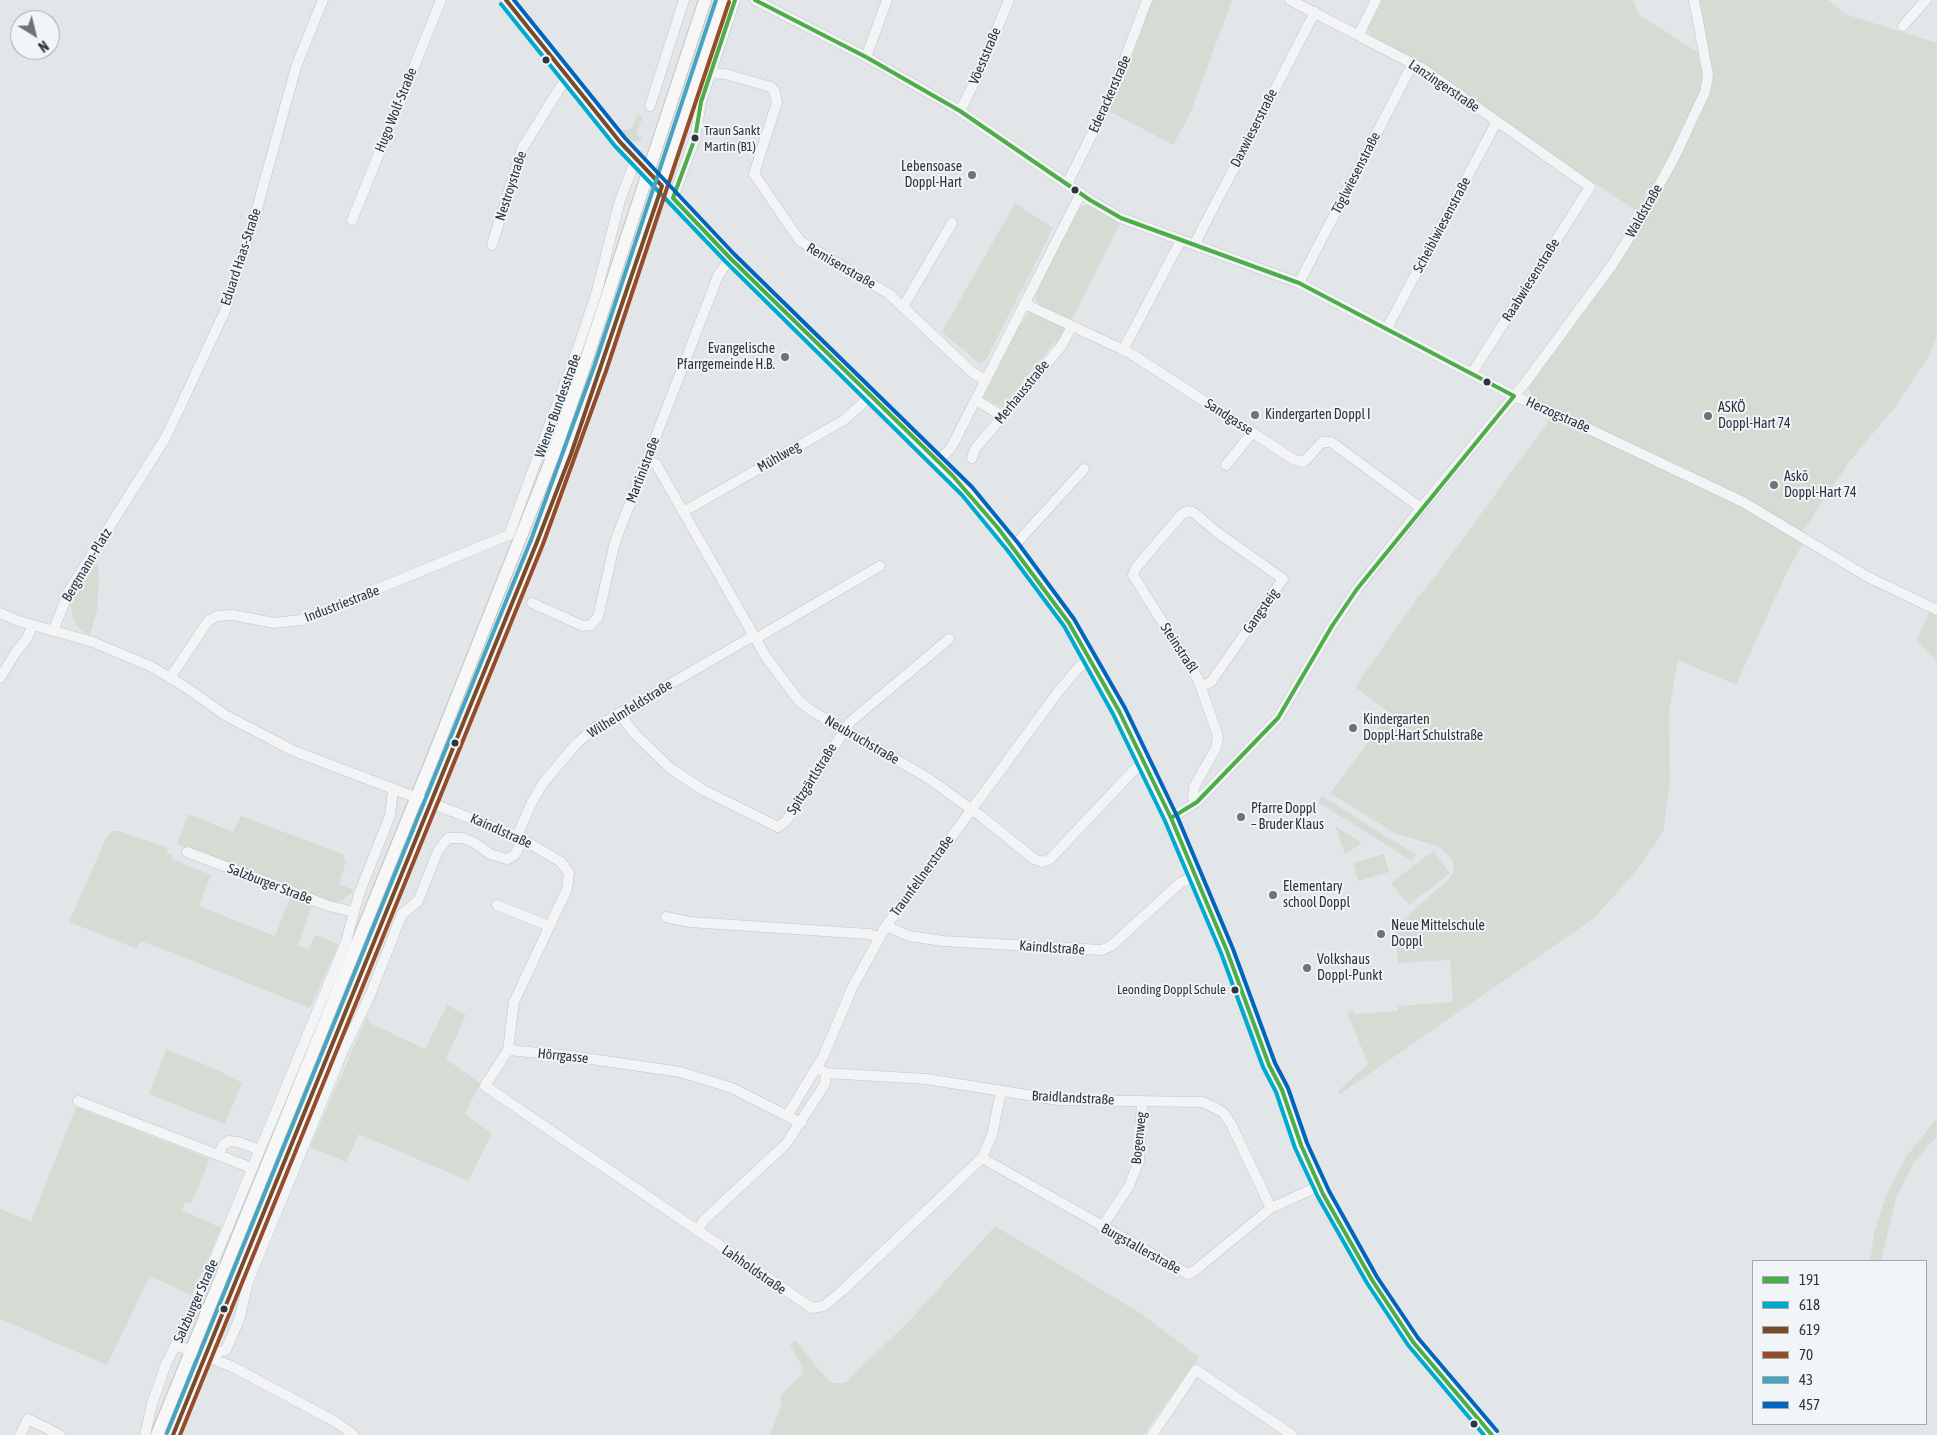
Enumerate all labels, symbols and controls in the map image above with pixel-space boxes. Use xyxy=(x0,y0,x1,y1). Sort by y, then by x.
north arrow xyxy=(10,10,60,60)
street label: Vöeststraße xyxy=(965,25,1005,87)
text: N xyxy=(35,37,51,55)
street label: Ederackerstraße xyxy=(1085,53,1135,135)
unlabelled marker xyxy=(541,55,551,65)
street label: Lanzingerstraße xyxy=(1405,56,1483,116)
street label: Hugo Wolf-Straße xyxy=(371,65,421,155)
street label: Daxwieserstraße xyxy=(1227,86,1281,170)
place label: Traun Sankt Martin (B1) xyxy=(704,123,760,154)
street label: Töglwiesenstraße xyxy=(1328,129,1384,217)
marker: Traun Sankt Martin (B1) xyxy=(690,133,700,143)
street label: Nestroystraße xyxy=(492,149,530,223)
place label: Lebensoase Doppl-Hart xyxy=(901,159,962,192)
marker: Lebensoase Doppl-Hart xyxy=(966,169,978,181)
street label: Scheiblwiesenstraße xyxy=(1410,174,1474,276)
street label: Waldstraße xyxy=(1622,181,1666,241)
unlabelled marker xyxy=(1070,185,1080,195)
street label: Eduard Haas-Straße xyxy=(217,206,265,308)
street label: Raabwiesenstraße xyxy=(1499,235,1563,325)
street label: Remisenstraße xyxy=(803,239,879,293)
place label: Evangelische Pfarrgemeinde H.B. xyxy=(677,341,775,374)
marker: Evangelische Pfarrgemeinde H.B. xyxy=(779,351,791,363)
street label: Wiener Bundesstraße xyxy=(531,352,585,460)
street label: Merhausstraße xyxy=(991,357,1053,427)
unlabelled marker xyxy=(1482,377,1492,387)
street label: Herzogstraße xyxy=(1523,393,1593,437)
street label: Sandgasse xyxy=(1202,395,1256,439)
place label: ASKÖ Doppl-Hart 74 xyxy=(1718,400,1791,432)
place label: Kindergarten Doppl I xyxy=(1265,407,1371,423)
marker: Kindergarten Doppl I xyxy=(1249,409,1261,421)
marker: ASKÖ Doppl-Hart 74 xyxy=(1702,410,1714,422)
street label: Martinistraße xyxy=(623,435,663,505)
street label: Mühlweg xyxy=(754,438,804,476)
place label: Askö Doppl-Hart 74 xyxy=(1784,469,1857,502)
marker: Askö Doppl-Hart 74 xyxy=(1768,479,1780,491)
street label: Bergmann-Platz xyxy=(59,525,115,605)
street label: Industriestraße xyxy=(302,582,382,626)
street label: Gangsteig xyxy=(1239,585,1283,637)
street label: Steinstraßl xyxy=(1157,620,1201,676)
street label: Wilhelmfeldstraße xyxy=(585,676,675,742)
street label: Neubruchstraße xyxy=(822,712,902,768)
place label: Kindergarten Doppl-Hart Schulstraße xyxy=(1363,712,1483,744)
marker: Kindergarten Doppl-Hart Schulstraße xyxy=(1347,722,1359,734)
unlabelled marker xyxy=(450,738,460,748)
street label: Spitzgärtlstraße xyxy=(783,740,841,818)
place label: Pfarre Doppl – Bruder Klaus xyxy=(1251,801,1324,834)
street label: Kaindlstraße xyxy=(468,810,534,852)
marker: Pfarre Doppl – Bruder Klaus xyxy=(1235,811,1247,823)
street label: Traunfellnerstraße xyxy=(887,832,957,920)
street label: Salzburger Straße xyxy=(225,860,315,908)
place label: Elementary school Doppl xyxy=(1283,879,1350,912)
marker: Elementary school Doppl xyxy=(1267,889,1279,901)
place label: Neue Mittelschule Doppl xyxy=(1391,918,1485,950)
marker: Neue Mittelschule Doppl xyxy=(1375,928,1387,940)
street label: Kaindlstraße xyxy=(1019,937,1085,959)
place label: Volkshaus Doppl-Punkt xyxy=(1317,952,1383,984)
marker: Volkshaus Doppl-Punkt xyxy=(1301,962,1313,974)
place label: Leonding Doppl Schule xyxy=(1117,982,1226,998)
marker: Leonding Doppl Schule xyxy=(1230,985,1240,995)
street label: Hörrgasse xyxy=(537,1045,589,1067)
street label: Braidlandstraße xyxy=(1031,1087,1115,1109)
street label: Bogenweg xyxy=(1128,1111,1150,1165)
street label: Burgstallerstraße xyxy=(1098,1220,1184,1278)
street label: Lahholdstraße xyxy=(719,1242,789,1298)
street label: Salzburger Straße xyxy=(170,1257,222,1345)
legend xyxy=(1752,1260,1927,1425)
text: 191 xyxy=(1799,1271,1820,1288)
text: 618 xyxy=(1799,1296,1820,1313)
unlabelled marker xyxy=(219,1304,229,1314)
text: 619 xyxy=(1799,1321,1820,1338)
text: 70 xyxy=(1799,1346,1813,1363)
text: 43 xyxy=(1799,1371,1813,1388)
text: 457 xyxy=(1799,1396,1820,1413)
unlabelled marker xyxy=(1469,1419,1479,1429)

